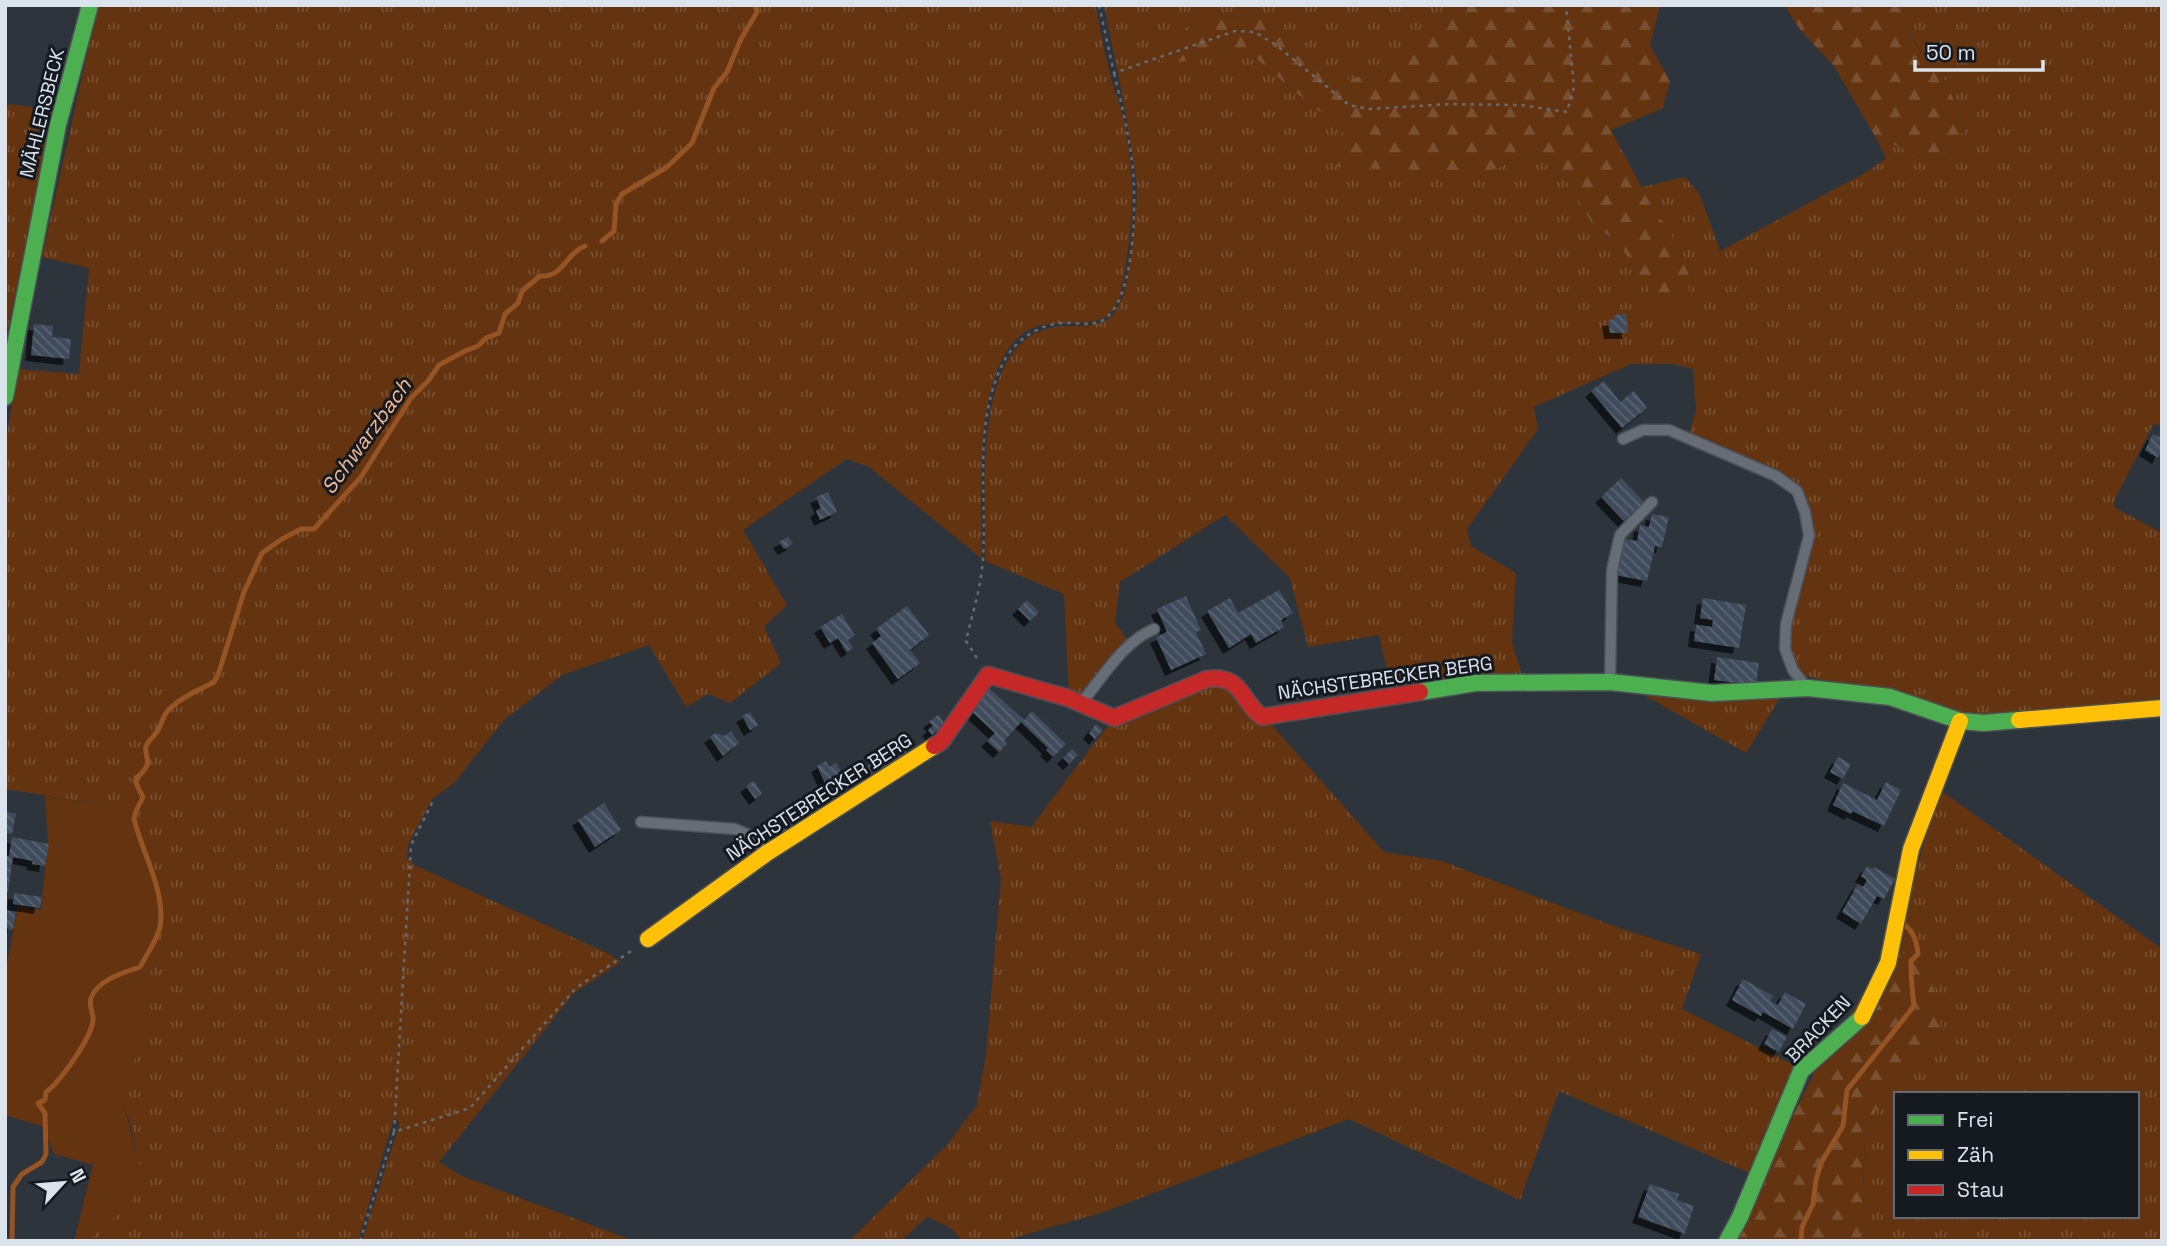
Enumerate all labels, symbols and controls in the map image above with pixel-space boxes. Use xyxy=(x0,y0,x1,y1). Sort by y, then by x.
scale bar xyxy=(1915,28,2043,72)
text: 50 m xyxy=(1926,39,1976,66)
street label: MÄHLERSBECK xyxy=(14,45,70,180)
water label: Schwarzbach xyxy=(315,372,418,499)
street label: NÄCHSTEBRECKER BERG xyxy=(1276,651,1494,705)
street label: NÄCHSTEBRECKER BERG xyxy=(721,728,917,866)
street label: BRACKEN xyxy=(1780,990,1856,1068)
legend xyxy=(1894,1092,2139,1218)
text: Frei xyxy=(1957,1106,1993,1133)
text: Zäh xyxy=(1957,1141,1994,1168)
north arrow xyxy=(28,1148,98,1218)
text: N xyxy=(64,1165,92,1187)
text: Stau xyxy=(1957,1176,2004,1203)

